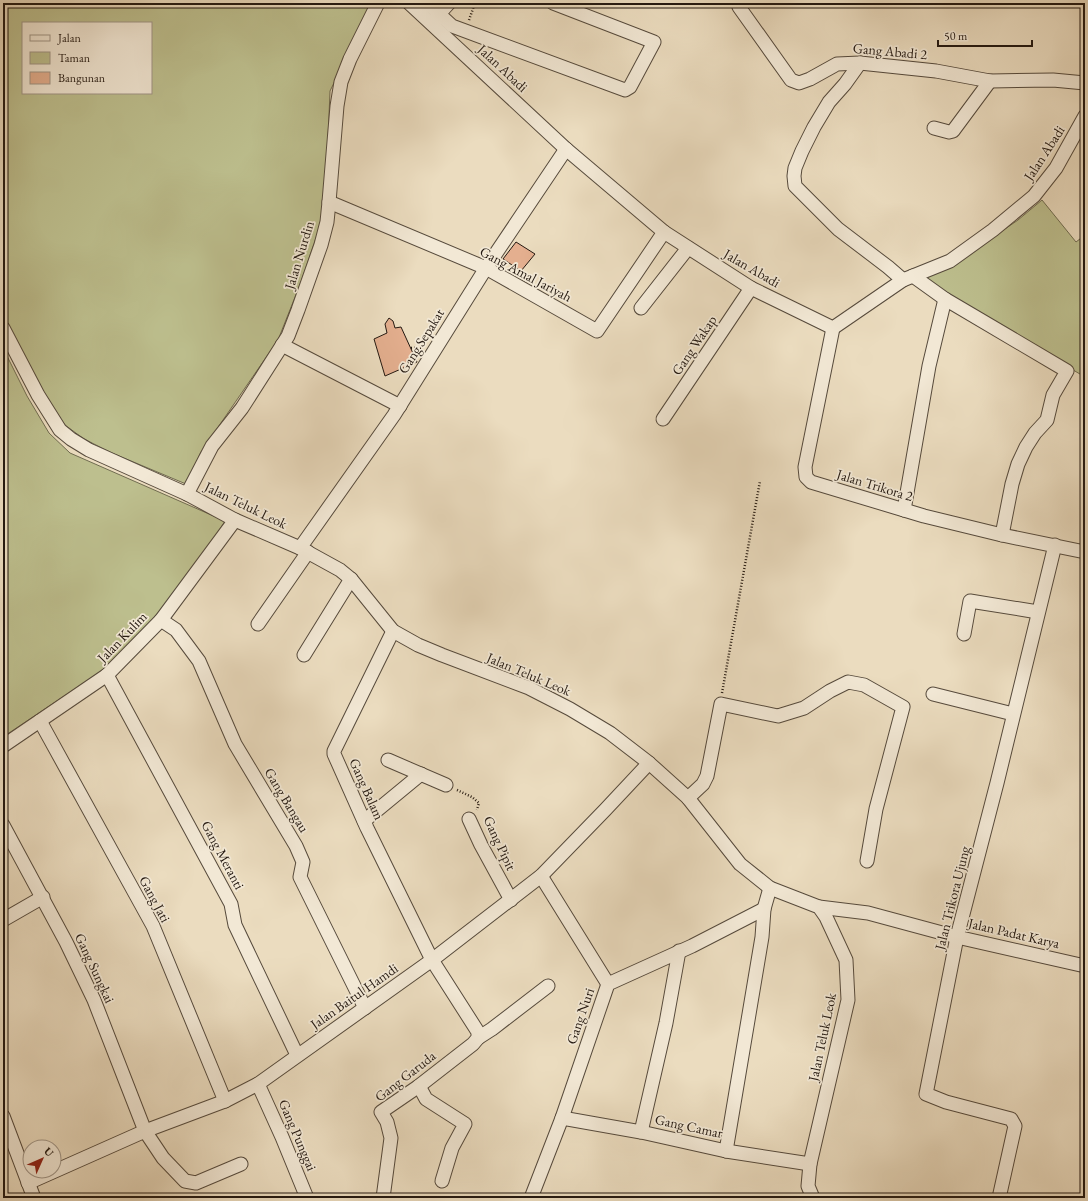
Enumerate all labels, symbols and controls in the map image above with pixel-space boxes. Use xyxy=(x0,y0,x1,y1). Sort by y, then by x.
legend xyxy=(22,22,152,94)
scale bar xyxy=(938,22,1032,48)
text: 50 m xyxy=(944,28,968,44)
text: Jalan xyxy=(57,30,82,46)
street label: Gang Abadi 2 xyxy=(852,39,928,63)
street label: Jalan Abadi xyxy=(473,40,532,96)
text: Taman xyxy=(58,50,91,66)
text: Bangunan xyxy=(58,70,106,86)
street label: Jalan Abadi xyxy=(1019,122,1069,185)
street label: Jalan Nurdin xyxy=(280,218,318,292)
street label: Gang Amal Jariyah xyxy=(477,242,575,306)
street label: Jalan Abadi xyxy=(720,244,784,292)
street label: Gang Sepakat xyxy=(394,305,448,377)
street label: Gang Wakap xyxy=(667,312,721,378)
street label: Jalan Trikora 2 xyxy=(834,465,916,505)
street label: Jalan Teluk Leok xyxy=(201,477,291,533)
street label: Jalan Kulim xyxy=(93,608,151,667)
street label: Jalan Teluk Leok xyxy=(483,648,574,700)
street label: Gang Balam xyxy=(345,755,389,823)
street label: Gang Bangau xyxy=(261,764,314,836)
street label: Gang Pipit xyxy=(480,813,521,874)
street label: Gang Meranti xyxy=(197,818,249,893)
street label: Jalan Trikora Ujung xyxy=(930,843,974,953)
street label: Gang Jati xyxy=(135,873,175,926)
street label: Jalan Padat Karya xyxy=(966,914,1062,952)
street label: Gang Sungkai xyxy=(71,930,119,1006)
street label: Jalan Baitul Hamdi xyxy=(306,959,402,1033)
street label: Gang Nuri xyxy=(562,985,598,1047)
street label: Jalan Teluk Leok xyxy=(804,991,840,1084)
street label: Gang Garuda xyxy=(371,1046,439,1105)
street label: Gang Punggai xyxy=(275,1097,321,1174)
street label: Gang Camar xyxy=(653,1110,725,1142)
north arrow xyxy=(22,1139,62,1179)
text: U xyxy=(41,1144,57,1160)

